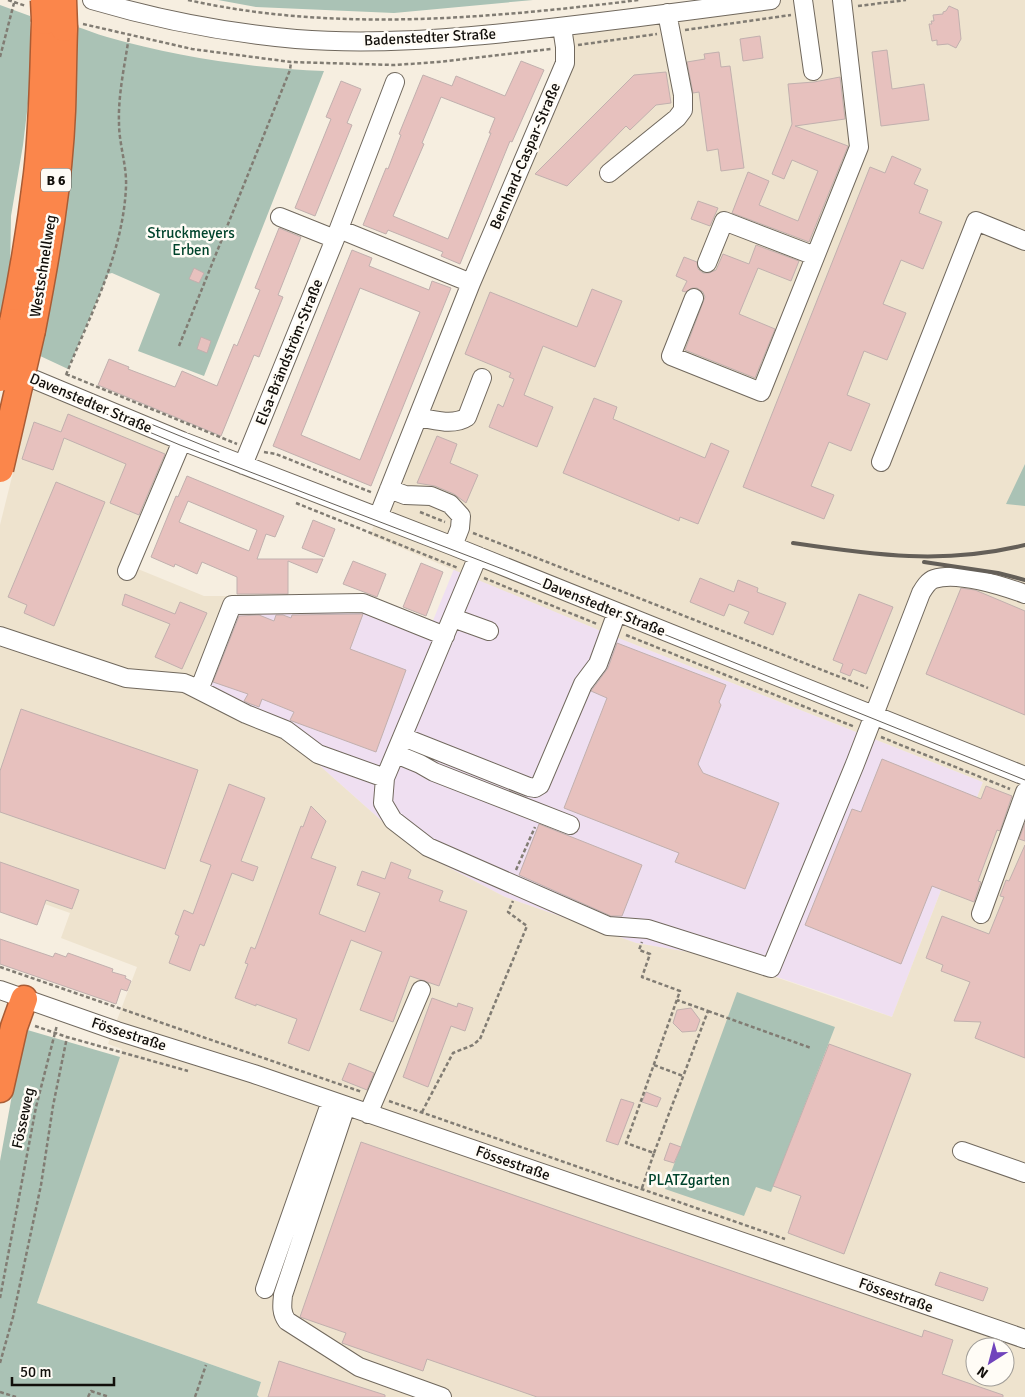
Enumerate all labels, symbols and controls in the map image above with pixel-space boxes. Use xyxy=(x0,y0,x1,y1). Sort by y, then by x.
street label: Badenstedter Straße xyxy=(363,25,497,49)
street label: Bernhard-Caspar-Straße xyxy=(486,80,564,232)
road number: B 6 xyxy=(41,168,71,192)
street label: Westschnellweg xyxy=(26,213,60,319)
park label: Struckmeyers Erben xyxy=(147,224,235,259)
street label: Elsa-Brändström-Straße xyxy=(251,276,327,428)
street label: Davenstedter Straße xyxy=(27,369,155,437)
street label: Davenstedter Straße xyxy=(540,574,668,640)
street label: Fössestraße xyxy=(89,1013,169,1055)
street label: Fösseweg xyxy=(8,1086,38,1150)
street label: Fössestraße xyxy=(473,1142,553,1184)
park label: PLATZgarten xyxy=(648,1171,730,1189)
street label: Fössestraße xyxy=(856,1274,936,1316)
north arrow xyxy=(965,1337,1015,1387)
scale bar xyxy=(12,1354,115,1386)
text: N xyxy=(974,1362,992,1382)
text: 50 m xyxy=(20,1363,51,1381)

